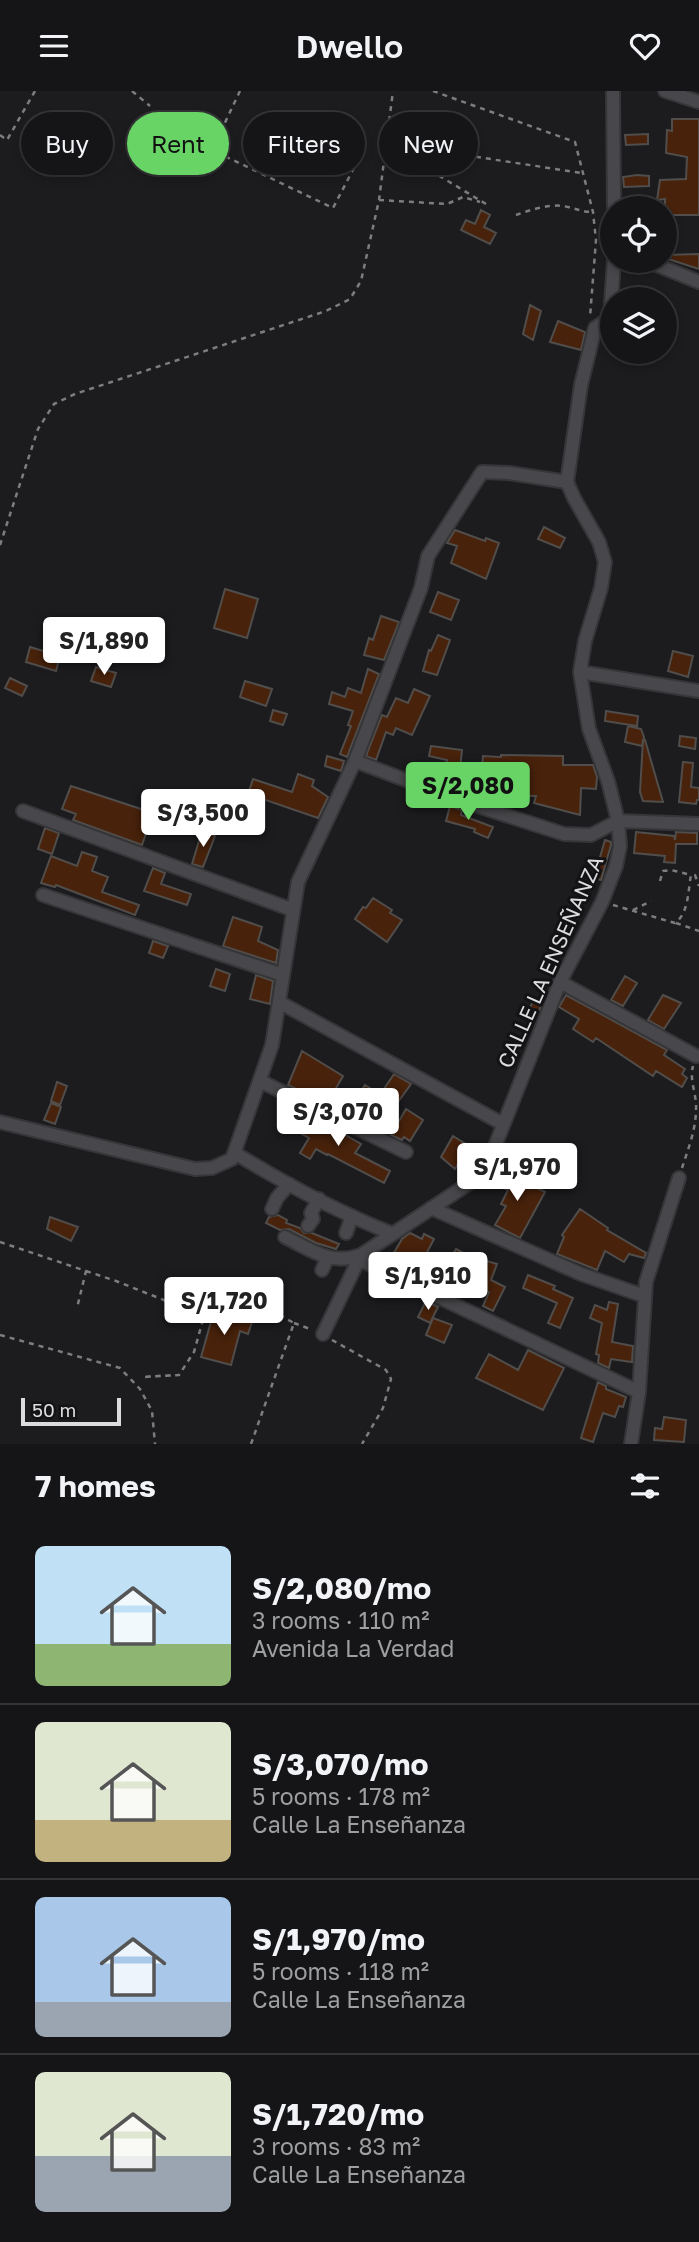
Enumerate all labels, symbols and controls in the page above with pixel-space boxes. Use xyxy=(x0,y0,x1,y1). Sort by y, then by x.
icon: menu xyxy=(35,27,73,65)
text: Dwello xyxy=(296,27,403,65)
icon: heart xyxy=(626,27,664,65)
chip: Buy xyxy=(21,112,113,175)
chip: Rent xyxy=(127,112,229,175)
chip: Filters xyxy=(243,112,365,175)
chip: New xyxy=(379,112,478,175)
map controls xyxy=(600,196,677,364)
button: locate xyxy=(600,196,677,273)
button: layers xyxy=(600,287,677,364)
pin: S/1,890 xyxy=(39,617,169,677)
text: S/1,890 xyxy=(59,626,149,654)
pin: S/2,080 xyxy=(403,763,533,822)
text: S/2,080 xyxy=(422,771,514,799)
pin: S/3,500 xyxy=(138,789,268,849)
text: S/3,500 xyxy=(157,798,249,826)
street label: CALLE LA ENSEÑANZA xyxy=(492,851,609,1072)
pin: S/3,070 xyxy=(273,1089,403,1148)
text: S/3,070 xyxy=(293,1097,383,1125)
pin: S/1,970 xyxy=(452,1143,582,1203)
text: S/1,970 xyxy=(473,1152,561,1180)
pin: S/1,910 xyxy=(363,1253,493,1312)
text: S/1,910 xyxy=(384,1261,472,1289)
pin: S/1,720 xyxy=(159,1277,289,1337)
text: S/1,720 xyxy=(180,1286,268,1314)
scale bar xyxy=(21,1395,121,1427)
text: 50 m xyxy=(32,1398,76,1421)
icon: filters xyxy=(626,1467,664,1505)
text: 7 homes xyxy=(35,1468,156,1504)
text: S/2,080/mo xyxy=(252,1570,431,1606)
icon: home xyxy=(91,1574,175,1658)
text: 3 rooms · 110 m² xyxy=(252,1606,429,1634)
text: Avenida La Verdad xyxy=(252,1634,454,1662)
text: S/3,070/mo xyxy=(252,1746,428,1782)
icon: home xyxy=(91,1750,175,1834)
text: 5 rooms · 178 m² xyxy=(252,1782,430,1810)
text: Calle La Enseñanza xyxy=(252,1810,466,1838)
text: S/1,970/mo xyxy=(252,1921,425,1957)
icon: home xyxy=(91,1925,175,2009)
text: 5 rooms · 118 m² xyxy=(252,1957,429,1985)
text: Calle La Enseñanza xyxy=(252,1985,466,2013)
text: S/1,720/mo xyxy=(252,2096,424,2132)
icon: home xyxy=(91,2100,175,2184)
text: 3 rooms · 83 m² xyxy=(252,2132,420,2160)
text: Calle La Enseñanza xyxy=(252,2160,466,2188)

